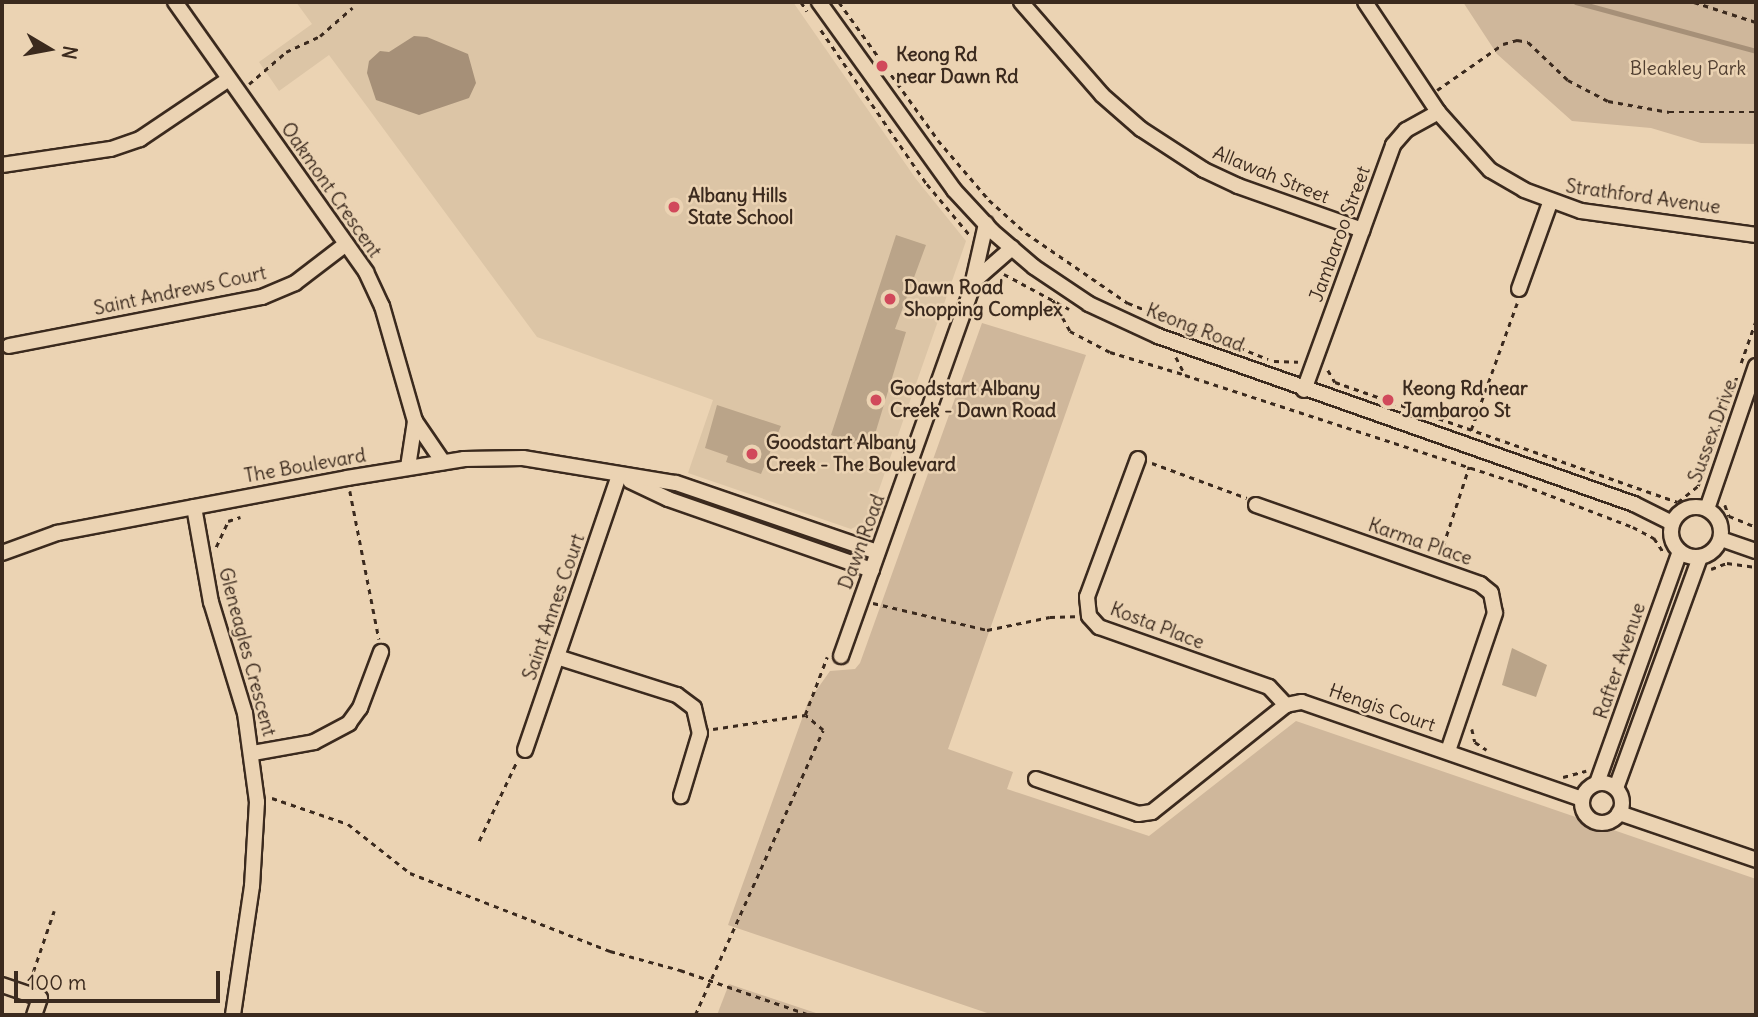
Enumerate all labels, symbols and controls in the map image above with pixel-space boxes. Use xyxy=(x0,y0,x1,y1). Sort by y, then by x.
north arrow xyxy=(14,14,84,84)
text: N xyxy=(57,44,83,61)
place label: Keong Rd near Dawn Rd xyxy=(896,44,1018,88)
marker: Keong Rd near Dawn Rd xyxy=(874,58,890,74)
park label: Bleakley Park xyxy=(1630,58,1746,80)
street label: Oakmont Crescent xyxy=(276,118,386,262)
street label: Allawah Street xyxy=(1209,141,1333,209)
street label: Jambaroo Street xyxy=(1305,163,1375,305)
street label: Strathford Avenue xyxy=(1564,175,1722,219)
place label: Albany Hills State School xyxy=(688,185,793,229)
marker: Albany Hills State School xyxy=(666,199,682,215)
street label: Saint Andrews Court xyxy=(92,262,268,320)
place label: Dawn Road Shopping Complex xyxy=(904,277,1063,321)
marker: Dawn Road Shopping Complex xyxy=(882,291,898,307)
street label: Keong Road xyxy=(1143,299,1247,357)
street label: Sussex Drive xyxy=(1684,376,1742,486)
place label: Goodstart Albany Creek - Dawn Road xyxy=(890,378,1056,422)
place label: Keong Rd near Jambaroo St xyxy=(1402,378,1528,422)
marker: Goodstart Albany Creek - Dawn Road xyxy=(868,392,884,408)
marker: Keong Rd near Jambaroo St xyxy=(1380,392,1396,408)
place label: Goodstart Albany Creek - The Boulevard xyxy=(766,432,956,476)
street label: The Boulevard xyxy=(242,444,368,488)
marker: Goodstart Albany Creek - The Boulevard xyxy=(744,446,760,462)
street label: Dawn Road xyxy=(834,491,890,593)
street label: Karma Place xyxy=(1365,514,1475,570)
street label: Saint Annes Court xyxy=(518,531,590,683)
street label: Gleneagles Crescent xyxy=(214,565,280,739)
street label: Kosta Place xyxy=(1107,598,1207,654)
street label: Rafter Avenue xyxy=(1589,600,1651,722)
street label: Hengis Court xyxy=(1326,679,1438,737)
scale bar xyxy=(18,958,224,1002)
text: 100 m xyxy=(27,969,86,996)

